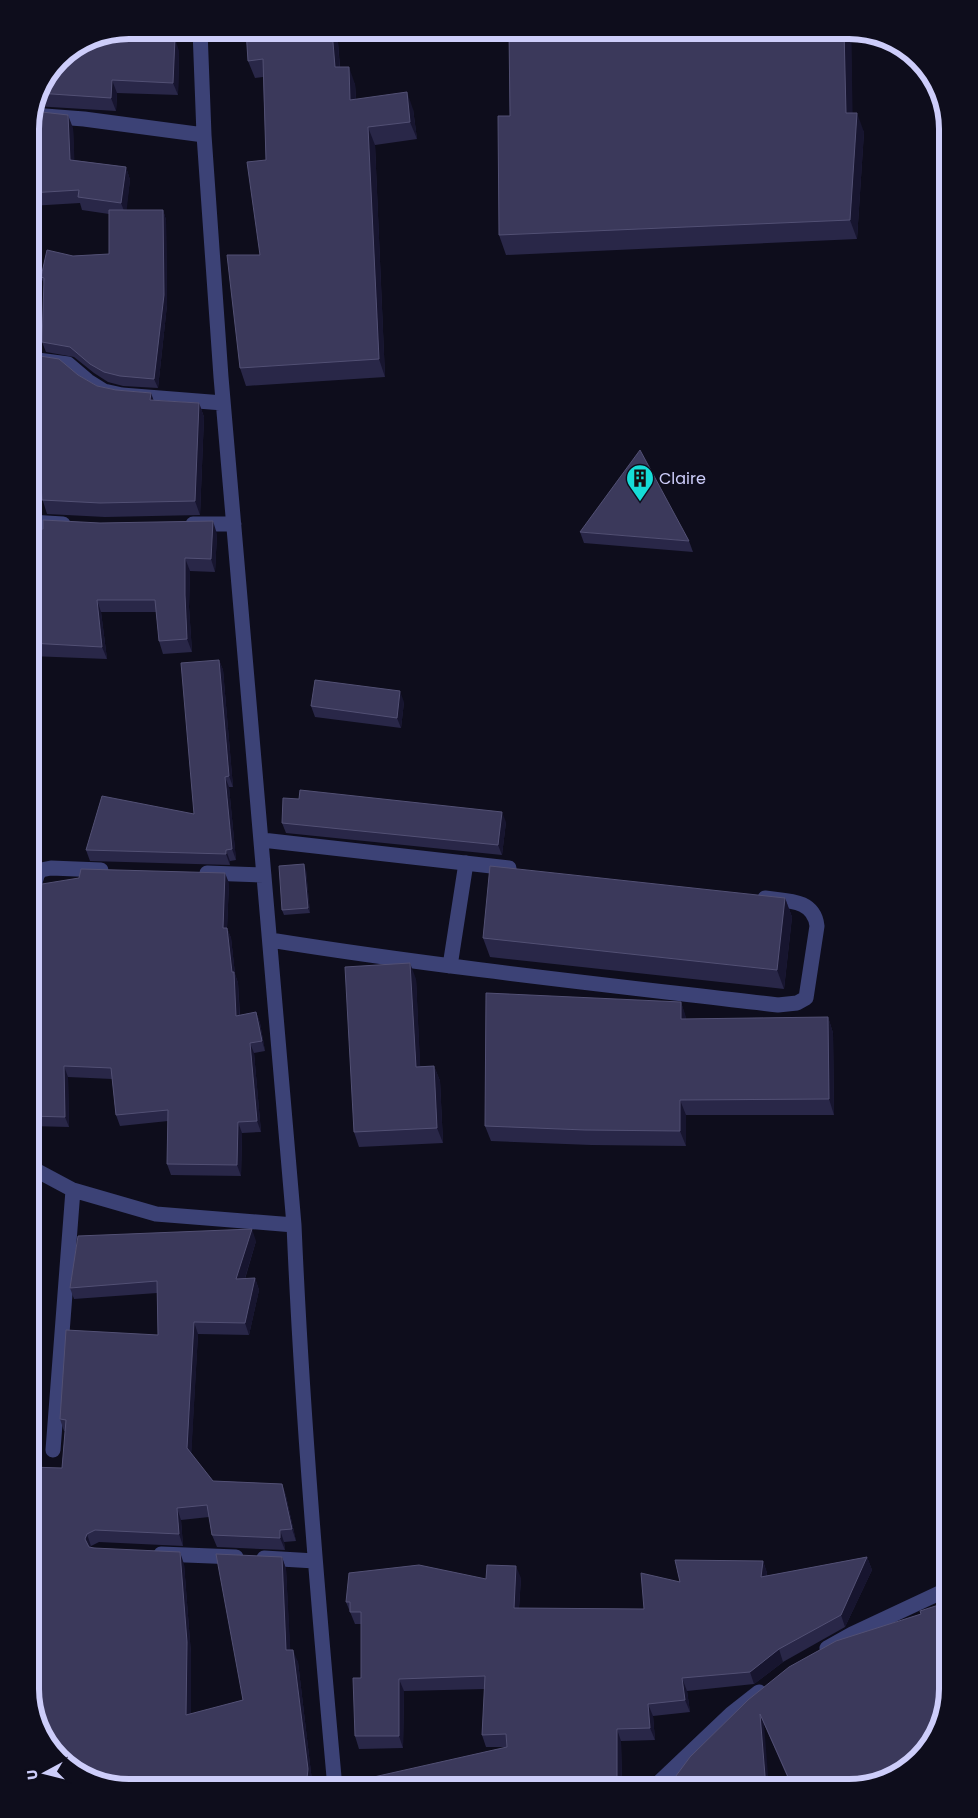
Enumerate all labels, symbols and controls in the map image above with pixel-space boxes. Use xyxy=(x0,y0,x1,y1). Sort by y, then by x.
building icon: Claire xyxy=(625,463,655,502)
place label: Claire xyxy=(659,467,706,490)
north arrow xyxy=(20,1748,70,1798)
text: U xyxy=(22,1768,43,1781)

